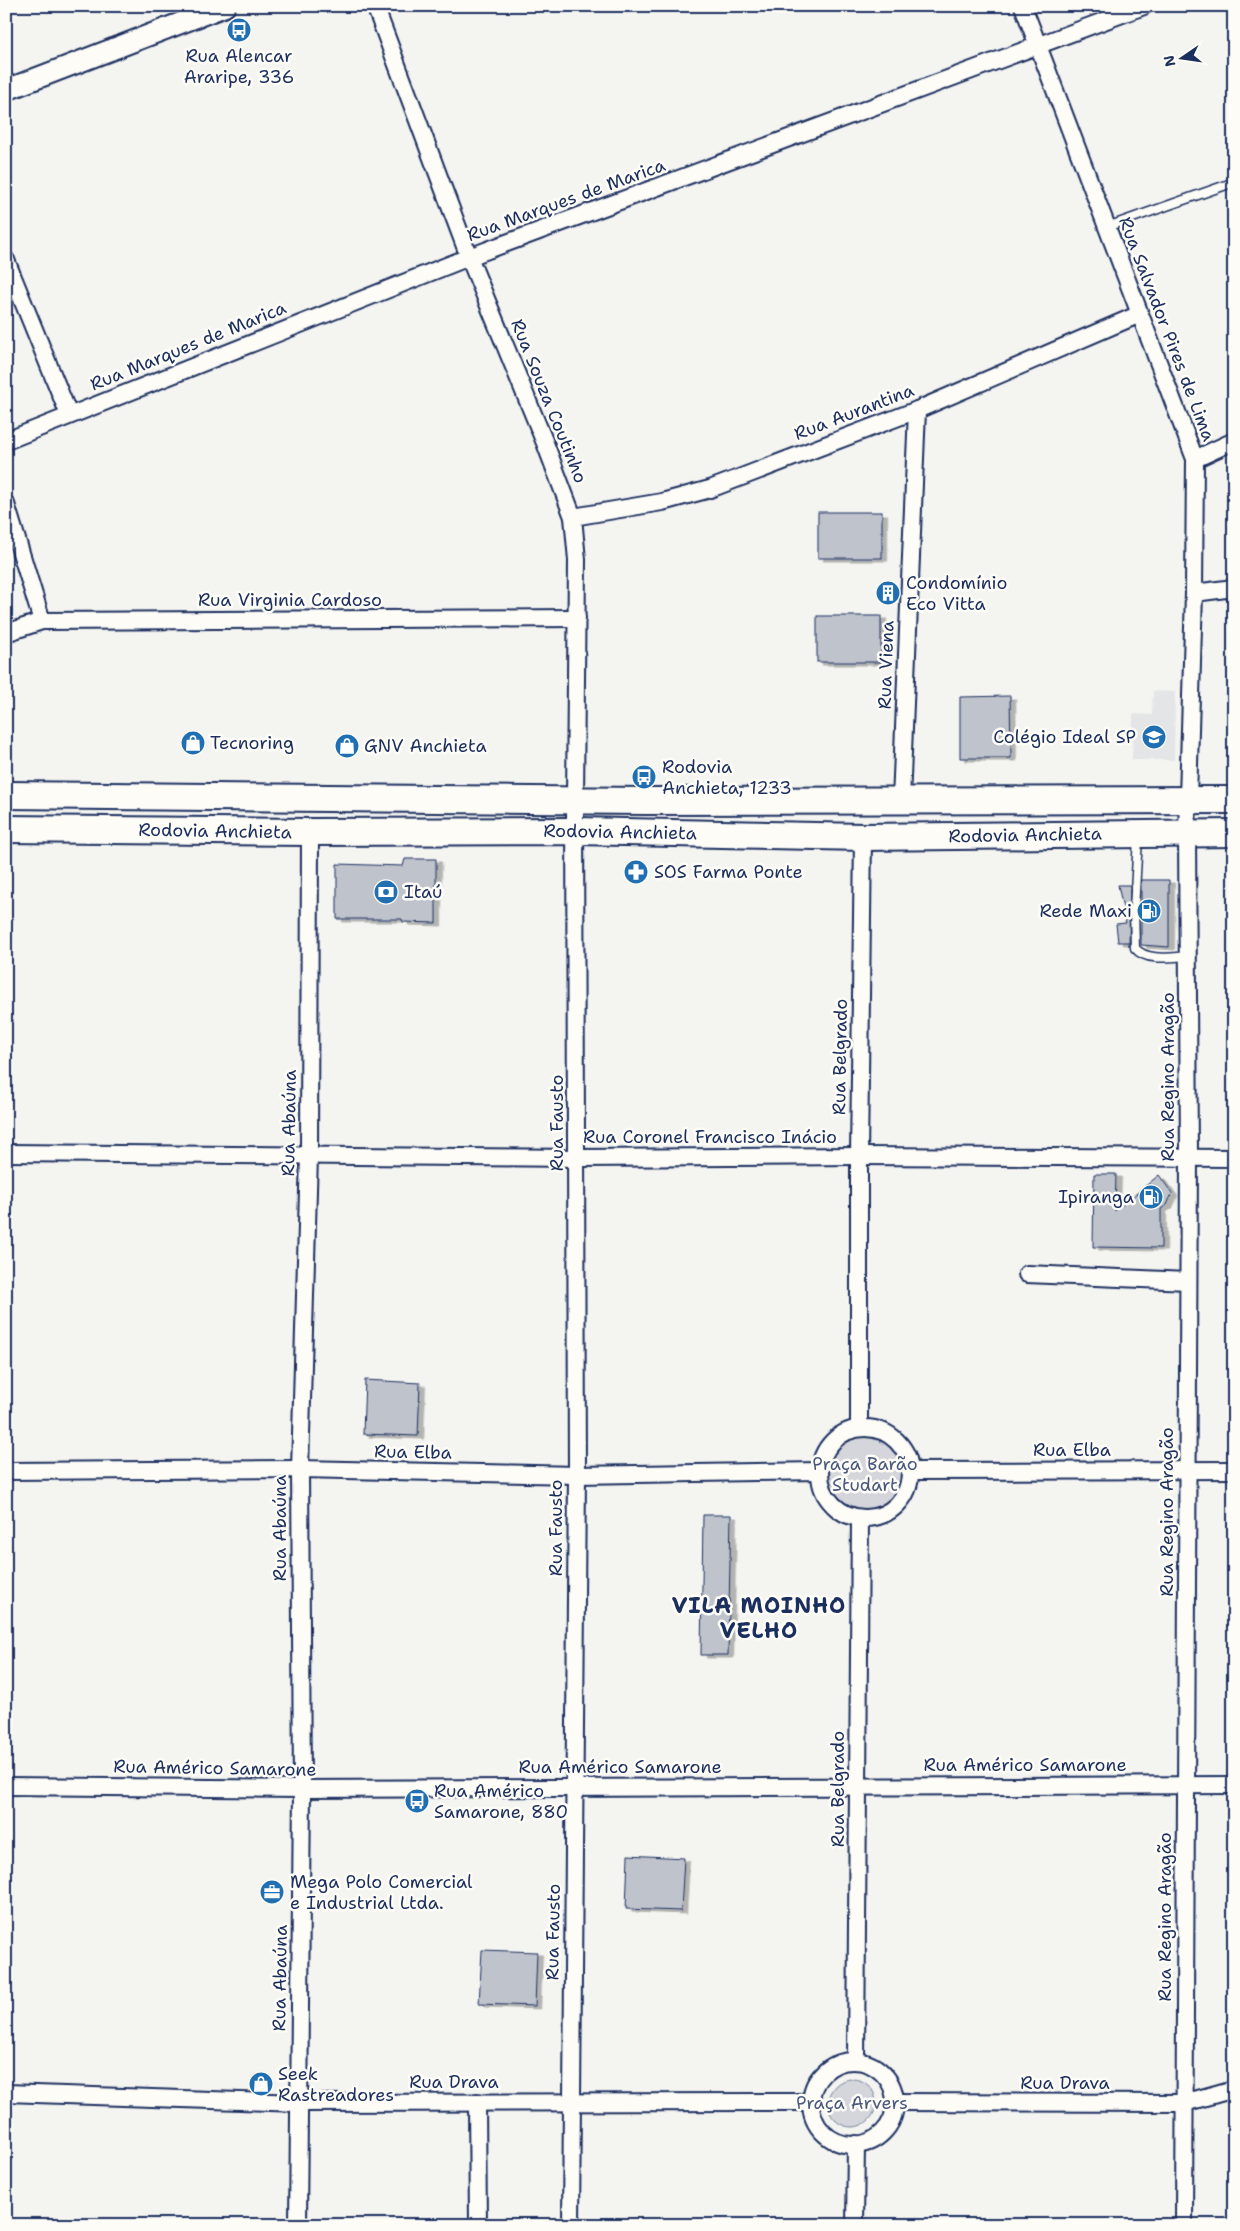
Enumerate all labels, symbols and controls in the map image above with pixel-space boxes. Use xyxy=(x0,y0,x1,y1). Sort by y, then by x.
bus stop icon: Rua Alencar Araripe, 336 xyxy=(226,17,252,43)
north arrow xyxy=(1158,32,1208,82)
place label: Rua Alencar Araripe, 336 xyxy=(184,44,294,89)
text: N xyxy=(1159,53,1179,68)
street label: Rua Marques de Marica xyxy=(464,153,668,247)
street label: Rua Salvador Pires de Lima xyxy=(1113,213,1221,445)
street label: Rua Marques de Marica xyxy=(86,296,290,396)
street label: Rua Souza Coutinho xyxy=(505,315,593,487)
street label: Rua Aurantina xyxy=(791,378,917,446)
place label: Condomínio Eco Vitta xyxy=(906,571,1007,616)
building icon: Condomínio Eco Vitta xyxy=(875,580,901,606)
street label: Rua Virginia Cardoso xyxy=(198,588,382,612)
street label: Rua Viena xyxy=(872,620,900,710)
school or university icon: Colégio Ideal SP xyxy=(1141,724,1167,750)
place label: Colégio Ideal SP xyxy=(993,725,1136,749)
shop icon: Tecnoring xyxy=(180,730,206,756)
place label: Tecnoring xyxy=(210,731,294,755)
shop icon: GNV Anchieta xyxy=(334,733,360,759)
place label: GNV Anchieta xyxy=(364,734,487,758)
place label: Rodovia Anchieta, 1233 xyxy=(662,755,792,800)
bus stop icon: Rodovia Anchieta, 1233 xyxy=(631,764,657,790)
street label: Rodovia Anchieta xyxy=(138,818,292,844)
street label: Rodovia Anchieta xyxy=(543,819,697,845)
street label: Rodovia Anchieta xyxy=(948,822,1102,848)
pharmacy icon: SOS Farma Ponte xyxy=(623,859,649,885)
place label: SOS Farma Ponte xyxy=(654,860,803,884)
bank icon: Itaú xyxy=(373,879,399,905)
place label: Itaú xyxy=(404,880,442,904)
fuel station icon: Rede Maxi xyxy=(1136,898,1162,924)
place label: Rede Maxi xyxy=(1039,899,1132,923)
street label: Rua Regino Aragão xyxy=(1156,992,1180,1162)
street label: Rua Belgrado xyxy=(827,999,853,1115)
street label: Rua Abaúna xyxy=(276,1070,302,1176)
street label: Rua Fausto xyxy=(545,1075,569,1171)
street label: Rua Coronel Francisco Inácio xyxy=(583,1125,837,1149)
fuel station icon: Ipiranga xyxy=(1138,1184,1164,1210)
place label: Ipiranga xyxy=(1058,1185,1134,1209)
street label: Rua Regino Aragão xyxy=(1155,1427,1179,1597)
street label: Rua Elba xyxy=(1033,1438,1111,1462)
street label: Rua Elba xyxy=(374,1439,452,1465)
park label: Praça Barão Studart xyxy=(812,1452,918,1497)
street label: Rua Abaúna xyxy=(268,1475,292,1581)
street label: Rua Fausto xyxy=(544,1480,568,1576)
district label: VILA MOINHO VELHO xyxy=(672,1591,846,1645)
street label: Rua Belgrado xyxy=(826,1731,850,1847)
street label: Rua Américo Samarone xyxy=(923,1753,1127,1777)
street label: Rua Américo Samarone xyxy=(113,1754,317,1782)
street label: Rua Américo Samarone xyxy=(518,1755,722,1779)
place label: Rua Américo Samarone, 880 xyxy=(434,1779,568,1824)
bus stop icon: Rua Américo Samarone, 880 xyxy=(404,1788,430,1814)
street label: Rua Regino Aragão xyxy=(1153,1832,1177,2002)
place label: Mega Polo Comercial e Industrial Ltda. xyxy=(290,1870,473,1915)
office icon: Mega Polo Comercial e Industrial Ltda. xyxy=(259,1879,285,1905)
street label: Rua Fausto xyxy=(540,1883,566,1981)
street label: Rua Abaúna xyxy=(267,1925,293,2031)
place label: Seek Rastreadores xyxy=(278,2062,394,2107)
street label: Rua Drava xyxy=(409,2070,499,2094)
shop icon: Seek Rastreadores xyxy=(248,2071,274,2097)
street label: Rua Drava xyxy=(1020,2071,1110,2095)
park label: Praça Arvers xyxy=(796,2091,908,2115)

